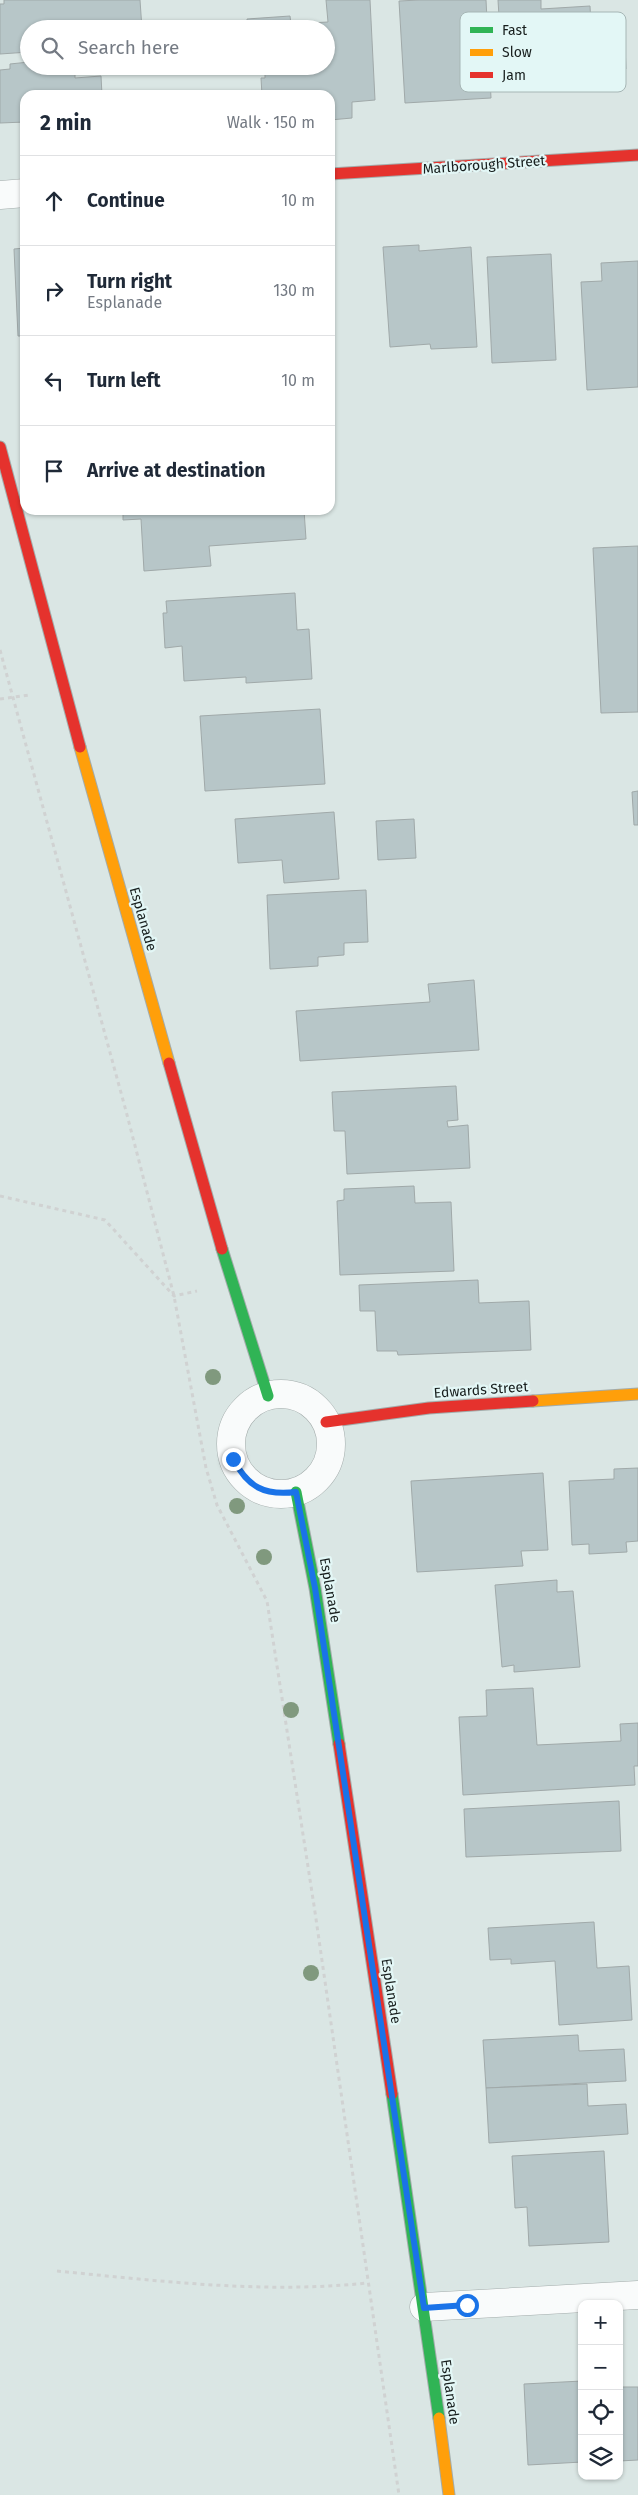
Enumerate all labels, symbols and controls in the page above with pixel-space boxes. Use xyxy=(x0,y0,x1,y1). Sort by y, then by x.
legend xyxy=(460,12,626,92)
search box xyxy=(20,20,335,75)
text: Fast xyxy=(502,22,528,39)
icon: search xyxy=(38,34,66,62)
text: Search here xyxy=(78,36,179,59)
text: Slow xyxy=(502,44,532,61)
text: Jam xyxy=(502,67,526,84)
text: 2 min xyxy=(40,110,92,136)
text: Walk · 150 m xyxy=(227,113,315,132)
street label: Marlborough Street xyxy=(422,152,547,178)
icon: ahead xyxy=(40,187,68,215)
text: Continue xyxy=(87,189,165,212)
text: 10 m xyxy=(281,191,315,210)
text: Turn right xyxy=(87,270,172,293)
icon: right xyxy=(40,277,68,305)
text: 130 m xyxy=(273,281,315,300)
text: Esplanade xyxy=(87,293,162,312)
icon: left xyxy=(40,367,68,395)
text: Turn left xyxy=(87,369,161,392)
text: 10 m xyxy=(281,371,315,390)
icon: arrive xyxy=(40,457,68,485)
text: Arrive at destination xyxy=(87,459,266,482)
street label: Esplanade xyxy=(126,885,160,953)
street label: Edwards Street xyxy=(433,1378,530,1402)
route end xyxy=(222,1448,245,1471)
street label: Esplanade xyxy=(316,1556,344,1624)
street label: Esplanade xyxy=(377,1957,405,2025)
route start xyxy=(456,2294,479,2317)
map controls xyxy=(578,2300,623,2480)
button: + xyxy=(578,2300,623,2345)
button: − xyxy=(578,2345,623,2390)
street label: Esplanade xyxy=(437,2358,463,2426)
button: locate xyxy=(578,2390,623,2435)
button: layers xyxy=(578,2435,623,2480)

